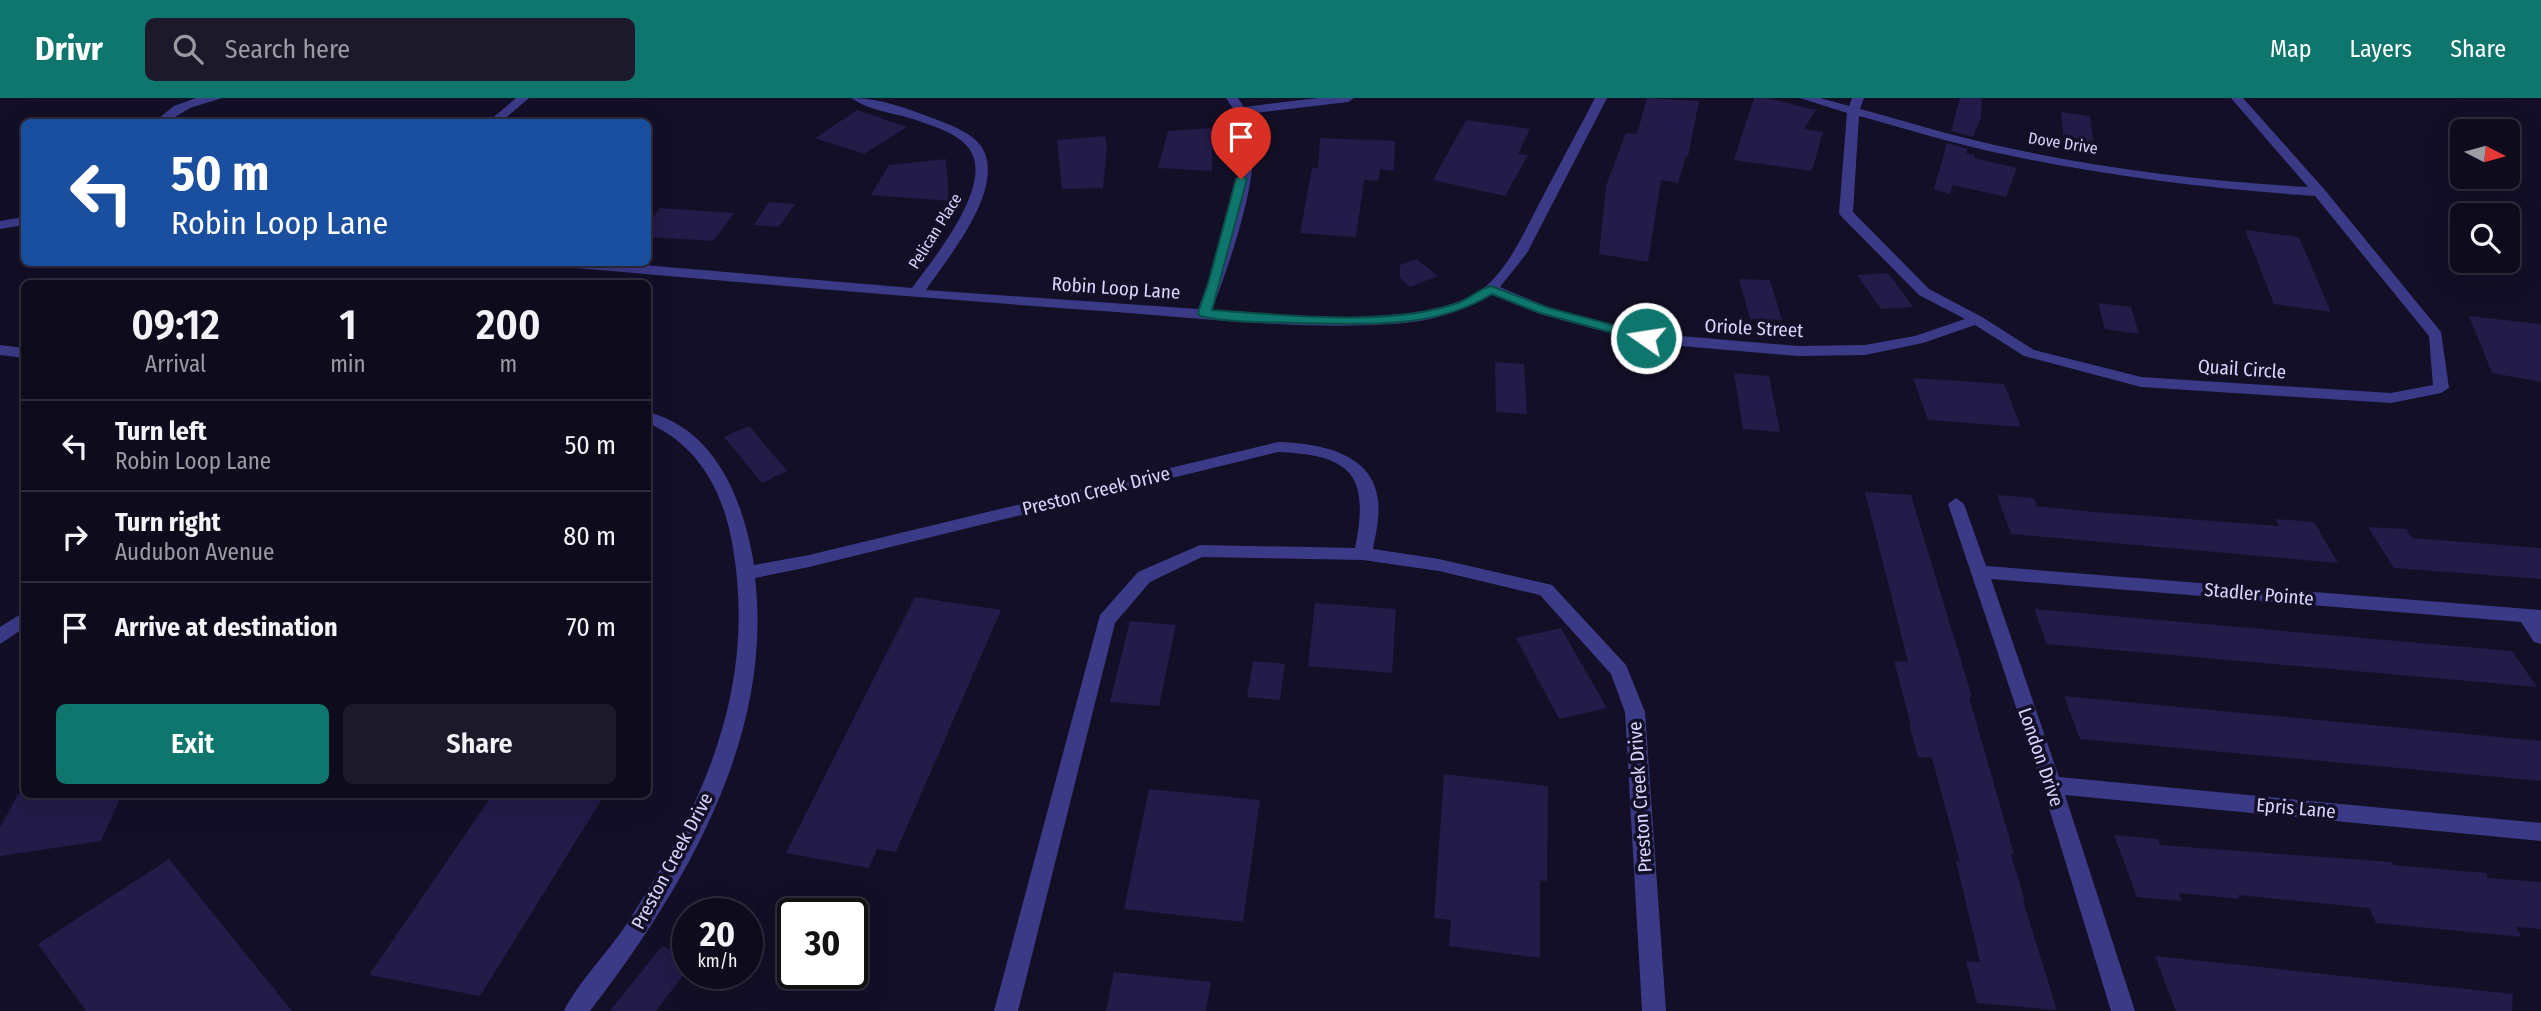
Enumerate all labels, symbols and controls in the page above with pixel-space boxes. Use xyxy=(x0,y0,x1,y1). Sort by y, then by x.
search box xyxy=(145,18,635,81)
text: Drivr xyxy=(35,29,103,69)
icon: search xyxy=(169,30,207,68)
text: Search here xyxy=(225,34,350,65)
text: Map xyxy=(2270,35,2312,63)
text: Layers xyxy=(2350,35,2412,63)
text: Share xyxy=(2450,35,2506,63)
pin xyxy=(1211,107,1271,179)
icon: arrive xyxy=(1222,118,1260,156)
north arrow xyxy=(2450,119,2520,189)
map controls xyxy=(2450,119,2520,273)
street label: Dove Drive xyxy=(2027,128,2099,158)
text: 50 m xyxy=(171,144,269,203)
icon: left xyxy=(56,147,147,238)
street label: Pelican Place xyxy=(904,190,966,272)
button: search xyxy=(2450,203,2520,273)
text: Robin Loop Lane xyxy=(171,204,388,242)
street label: Robin Loop Lane xyxy=(1051,272,1181,304)
text: 09:12 xyxy=(131,300,220,350)
text: 1 xyxy=(339,300,357,350)
text: 200 xyxy=(476,300,541,350)
position arrow xyxy=(1609,301,1683,375)
street label: Oriole Street xyxy=(1704,314,1805,342)
text: Arrival xyxy=(145,350,206,378)
text: min xyxy=(330,350,366,378)
text: m xyxy=(500,350,517,378)
street label: Quail Circle xyxy=(2197,354,2287,384)
text: Turn left xyxy=(115,416,207,447)
icon: left xyxy=(56,427,94,465)
text: 50 m xyxy=(564,430,616,461)
text: Robin Loop Lane xyxy=(115,447,271,475)
street label: Preston Creek Drive xyxy=(1020,462,1172,520)
text: Turn right xyxy=(115,507,221,538)
icon: right xyxy=(56,518,94,556)
text: 80 m xyxy=(563,521,616,552)
text: Audubon Avenue xyxy=(115,538,274,566)
street label: Stadler Pointe xyxy=(2203,578,2315,610)
icon: arrive xyxy=(56,609,94,647)
text: Arrive at destination xyxy=(115,612,338,643)
text: 70 m xyxy=(566,612,616,643)
button: Exit xyxy=(56,704,329,784)
button: Share xyxy=(343,704,616,784)
street label: London Drive xyxy=(2013,705,2069,809)
street label: Preston Creek Drive xyxy=(1623,721,1657,873)
street label: Preston Creek Drive xyxy=(626,789,718,933)
street label: Epris Lane xyxy=(2255,793,2337,823)
speed limit sign: 30 xyxy=(777,898,868,989)
text: 20 xyxy=(700,913,735,955)
text: km/h xyxy=(697,950,738,972)

